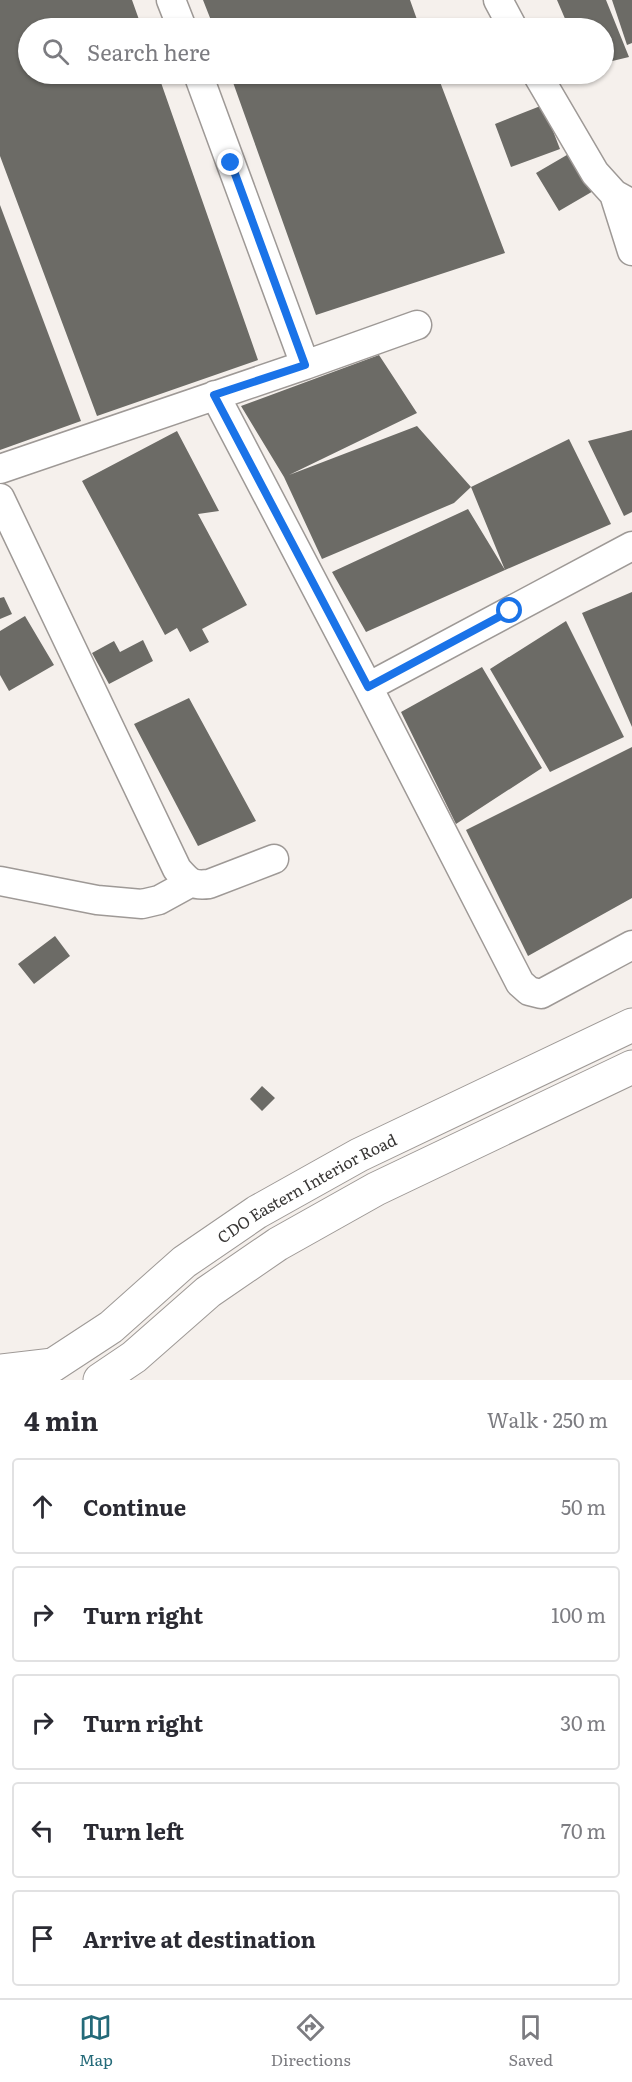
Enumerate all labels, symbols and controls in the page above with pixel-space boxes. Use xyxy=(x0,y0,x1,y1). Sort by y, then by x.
search box xyxy=(18,18,614,84)
icon: search xyxy=(39,35,72,68)
text: Search here xyxy=(87,35,210,68)
route end xyxy=(217,149,243,175)
route start xyxy=(496,597,522,623)
street label: CDO Eastern Interior Road xyxy=(212,1127,400,1248)
text: 4 min xyxy=(24,1400,98,1439)
text: Walk · 250 m xyxy=(487,1404,608,1434)
icon: ahead xyxy=(26,1490,59,1523)
text: Continue xyxy=(83,1490,186,1523)
text: 50 m xyxy=(561,1491,606,1521)
icon: right xyxy=(26,1598,59,1631)
text: Turn right xyxy=(83,1598,203,1631)
text: 100 m xyxy=(551,1599,606,1629)
icon: right xyxy=(26,1706,59,1739)
text: Turn right xyxy=(83,1706,203,1739)
text: 30 m xyxy=(560,1707,606,1737)
icon: left xyxy=(26,1814,59,1847)
text: Turn left xyxy=(83,1814,184,1847)
text: 70 m xyxy=(561,1815,606,1845)
icon: arrive xyxy=(26,1922,59,1955)
text: Arrive at destination xyxy=(83,1922,316,1955)
tab: Map xyxy=(79,2011,113,2071)
tab: Directions xyxy=(271,2011,351,2071)
tab: Saved xyxy=(509,2011,553,2071)

